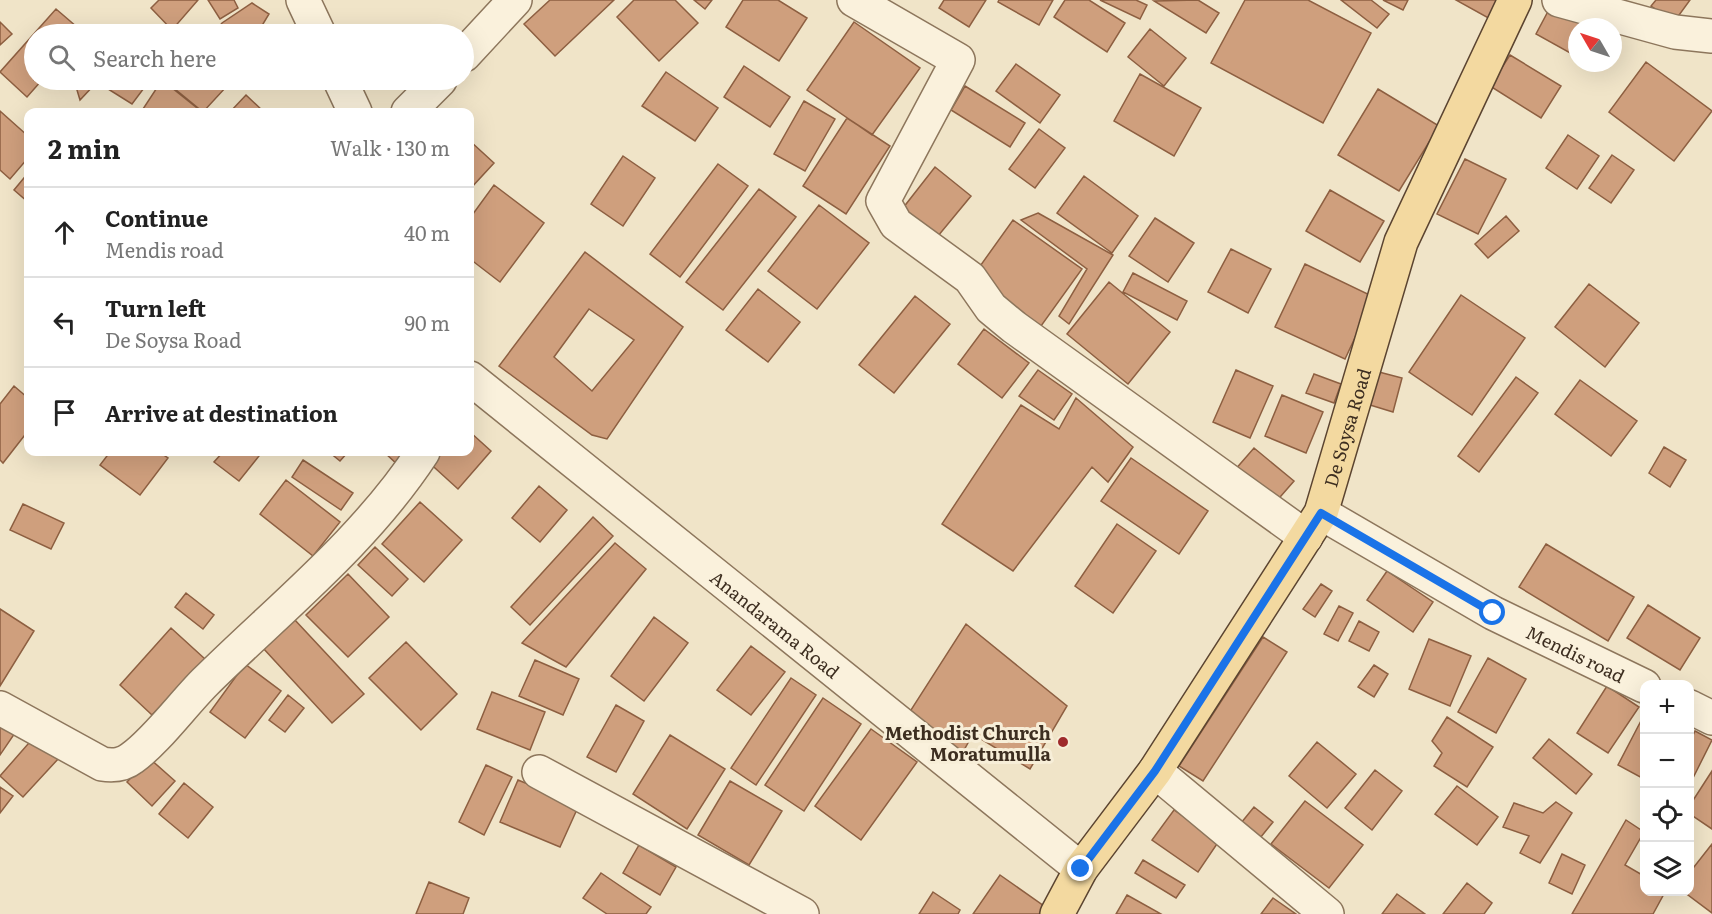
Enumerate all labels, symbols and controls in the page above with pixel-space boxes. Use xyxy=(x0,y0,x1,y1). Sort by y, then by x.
north arrow xyxy=(1568,18,1622,72)
search box xyxy=(24,24,474,90)
icon: search xyxy=(45,41,78,74)
text: Search here xyxy=(93,41,216,74)
text: 2 min xyxy=(48,128,121,167)
text: Walk · 130 m xyxy=(330,132,450,162)
text: Continue xyxy=(105,201,208,234)
icon: ahead xyxy=(48,216,81,249)
text: 40 m xyxy=(404,217,450,247)
text: Mendis road xyxy=(105,234,224,264)
text: Turn left xyxy=(105,291,206,324)
icon: left xyxy=(48,306,81,339)
text: 90 m xyxy=(405,307,450,337)
text: De Soysa Road xyxy=(105,324,241,354)
street label: De Soysa Road xyxy=(1316,365,1377,490)
icon: arrive xyxy=(48,396,81,429)
text: Arrive at destination xyxy=(105,396,338,429)
street label: Anandarama Road xyxy=(705,563,846,684)
route start xyxy=(1479,599,1505,625)
street label: Mendis road xyxy=(1522,618,1630,689)
map controls xyxy=(1640,680,1694,896)
button: + xyxy=(1640,680,1694,734)
place label: Methodist Church Moratumulla xyxy=(885,719,1052,767)
button: − xyxy=(1640,734,1694,788)
marker: Methodist Church Moratumulla xyxy=(1056,735,1070,749)
button: locate xyxy=(1640,788,1694,842)
button: layers xyxy=(1640,842,1694,896)
route end xyxy=(1067,855,1093,881)

